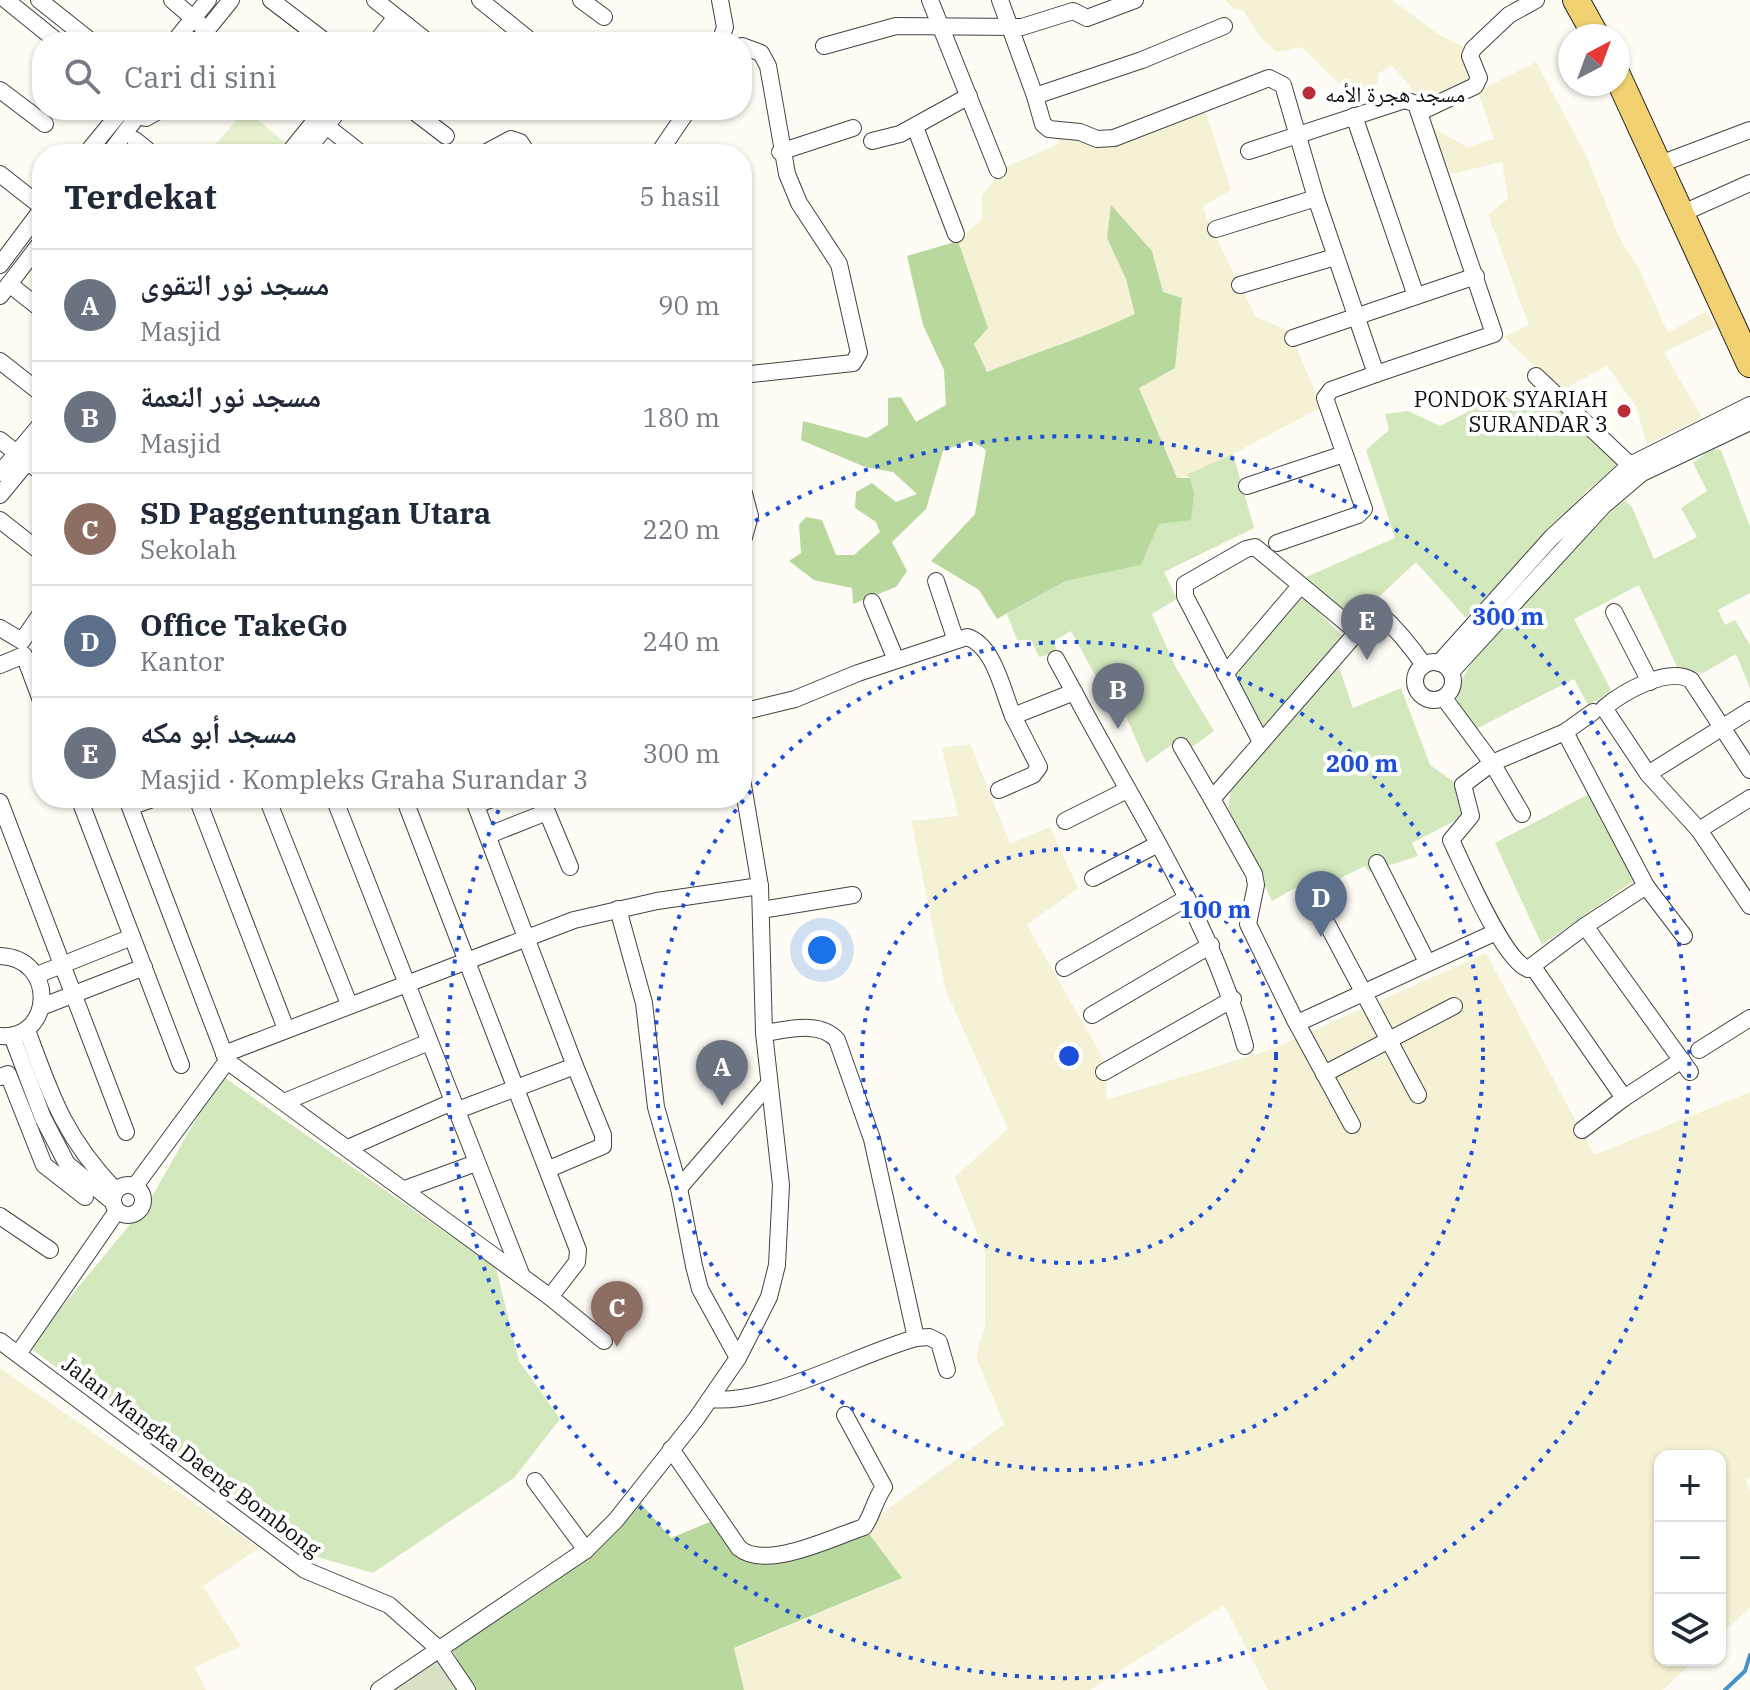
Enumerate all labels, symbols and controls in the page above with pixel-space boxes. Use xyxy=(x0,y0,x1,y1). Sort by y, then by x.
north arrow xyxy=(1558,24,1630,96)
search box xyxy=(32,32,752,120)
icon: search xyxy=(60,54,104,98)
text: Cari di sini xyxy=(124,57,277,96)
place label: مسجد هجرة الأمه xyxy=(1325,79,1465,108)
marker: مسجد هجرة الأمه xyxy=(1300,84,1318,102)
text: Terdekat xyxy=(64,174,217,218)
text: 5 hasil xyxy=(639,179,720,213)
text: مسجد نور التقوى xyxy=(140,264,329,303)
text: A xyxy=(81,288,99,322)
text: 90 m xyxy=(658,288,720,322)
text: Masjid xyxy=(140,314,221,348)
text: مسجد نور النعمة xyxy=(140,376,321,415)
place label: PONDOK SYARIAH SURANDAR 3 xyxy=(1414,384,1608,438)
text: B xyxy=(81,400,99,434)
text: 180 m xyxy=(642,400,720,434)
marker: PONDOK SYARIAH SURANDAR 3 xyxy=(1615,402,1633,420)
text: Masjid xyxy=(140,426,221,460)
text: SD Paggentungan Utara xyxy=(140,493,491,532)
text: C xyxy=(81,512,99,546)
text: 220 m xyxy=(642,512,720,546)
text: Sekolah xyxy=(140,532,237,566)
pin: E xyxy=(1341,594,1393,660)
text: 300 m xyxy=(1472,600,1544,632)
text: Office TakeGo xyxy=(140,605,347,644)
text: D xyxy=(80,624,100,658)
text: 240 m xyxy=(642,624,720,658)
text: Kantor xyxy=(140,644,224,678)
pin: B xyxy=(1092,663,1144,729)
text: مسجد أبو مكه xyxy=(140,712,297,751)
text: E xyxy=(81,736,99,770)
text: 300 m xyxy=(642,736,720,770)
text: 200 m xyxy=(1326,747,1398,779)
text: Masjid · Kompleks Graha Surandar 3 xyxy=(140,762,588,796)
pin: D xyxy=(1295,871,1347,937)
text: 100 m xyxy=(1179,893,1251,925)
your location xyxy=(802,930,842,970)
pin: A xyxy=(696,1040,748,1106)
centre of rings xyxy=(1055,1042,1083,1070)
pin: C xyxy=(591,1281,643,1347)
street label: Jalan Mangka Daeng Bombong xyxy=(57,1349,327,1563)
map controls xyxy=(1654,1450,1726,1666)
button: + xyxy=(1654,1450,1726,1522)
button: − xyxy=(1654,1522,1726,1594)
button: layers xyxy=(1654,1594,1726,1666)

